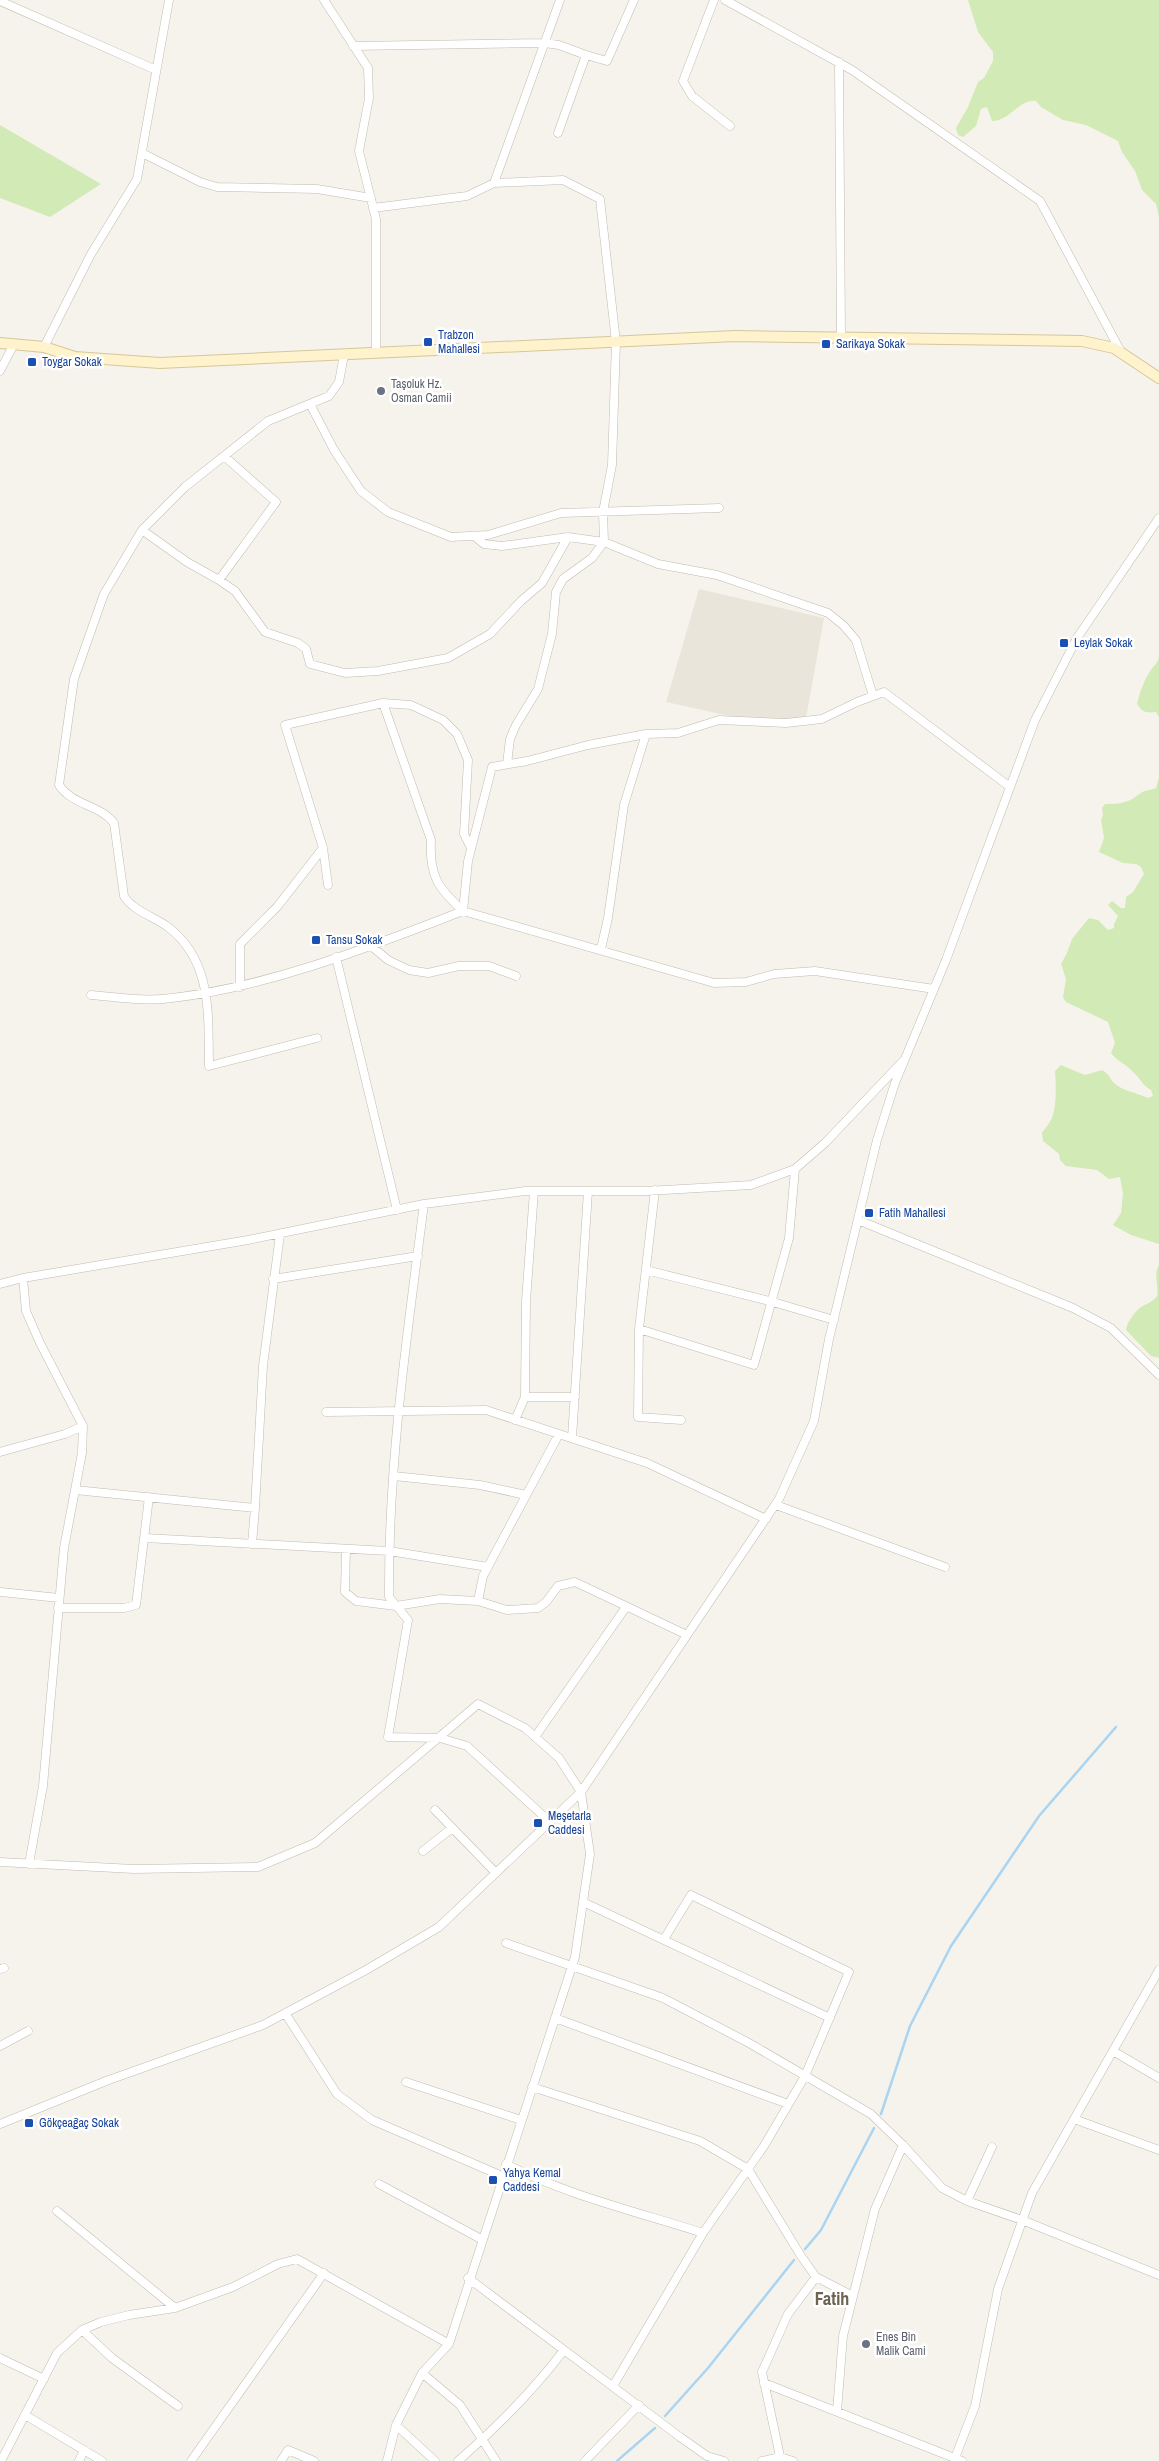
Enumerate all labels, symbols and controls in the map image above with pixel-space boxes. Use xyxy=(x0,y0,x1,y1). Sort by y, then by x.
place label: Trabzon Mahallesi xyxy=(438,327,480,357)
marker: Trabzon Mahallesi xyxy=(422,336,434,348)
place label: Sarikaya Sokak xyxy=(836,336,905,352)
marker: Sarikaya Sokak xyxy=(820,338,832,350)
place label: Toygar Sokak xyxy=(42,354,102,370)
marker: Toygar Sokak xyxy=(26,356,38,368)
place label: Taşoluk Hz. Osman Camii xyxy=(391,376,452,406)
marker: Taşoluk Hz. Osman Camii xyxy=(375,385,387,397)
place label: Leylak Sokak xyxy=(1074,635,1133,651)
marker: Leylak Sokak xyxy=(1058,637,1070,649)
place label: Tansu Sokak xyxy=(326,932,383,948)
marker: Tansu Sokak xyxy=(310,934,322,946)
place label: Fatih Mahallesi xyxy=(879,1205,946,1221)
marker: Fatih Mahallesi xyxy=(863,1207,875,1219)
place label: Meşetarla Caddesi xyxy=(548,1808,592,1838)
marker: Meşetarla Caddesi xyxy=(532,1817,544,1829)
place label: Gökçeağaç Sokak xyxy=(39,2115,119,2131)
marker: Gökçeağaç Sokak xyxy=(23,2117,35,2129)
place label: Yahya Kemal Caddesi xyxy=(503,2165,561,2195)
marker: Yahya Kemal Caddesi xyxy=(487,2174,499,2186)
district label: Fatih xyxy=(815,2286,849,2311)
place label: Enes Bin Malik Cami xyxy=(876,2329,926,2359)
marker: Enes Bin Malik Cami xyxy=(860,2338,872,2350)

